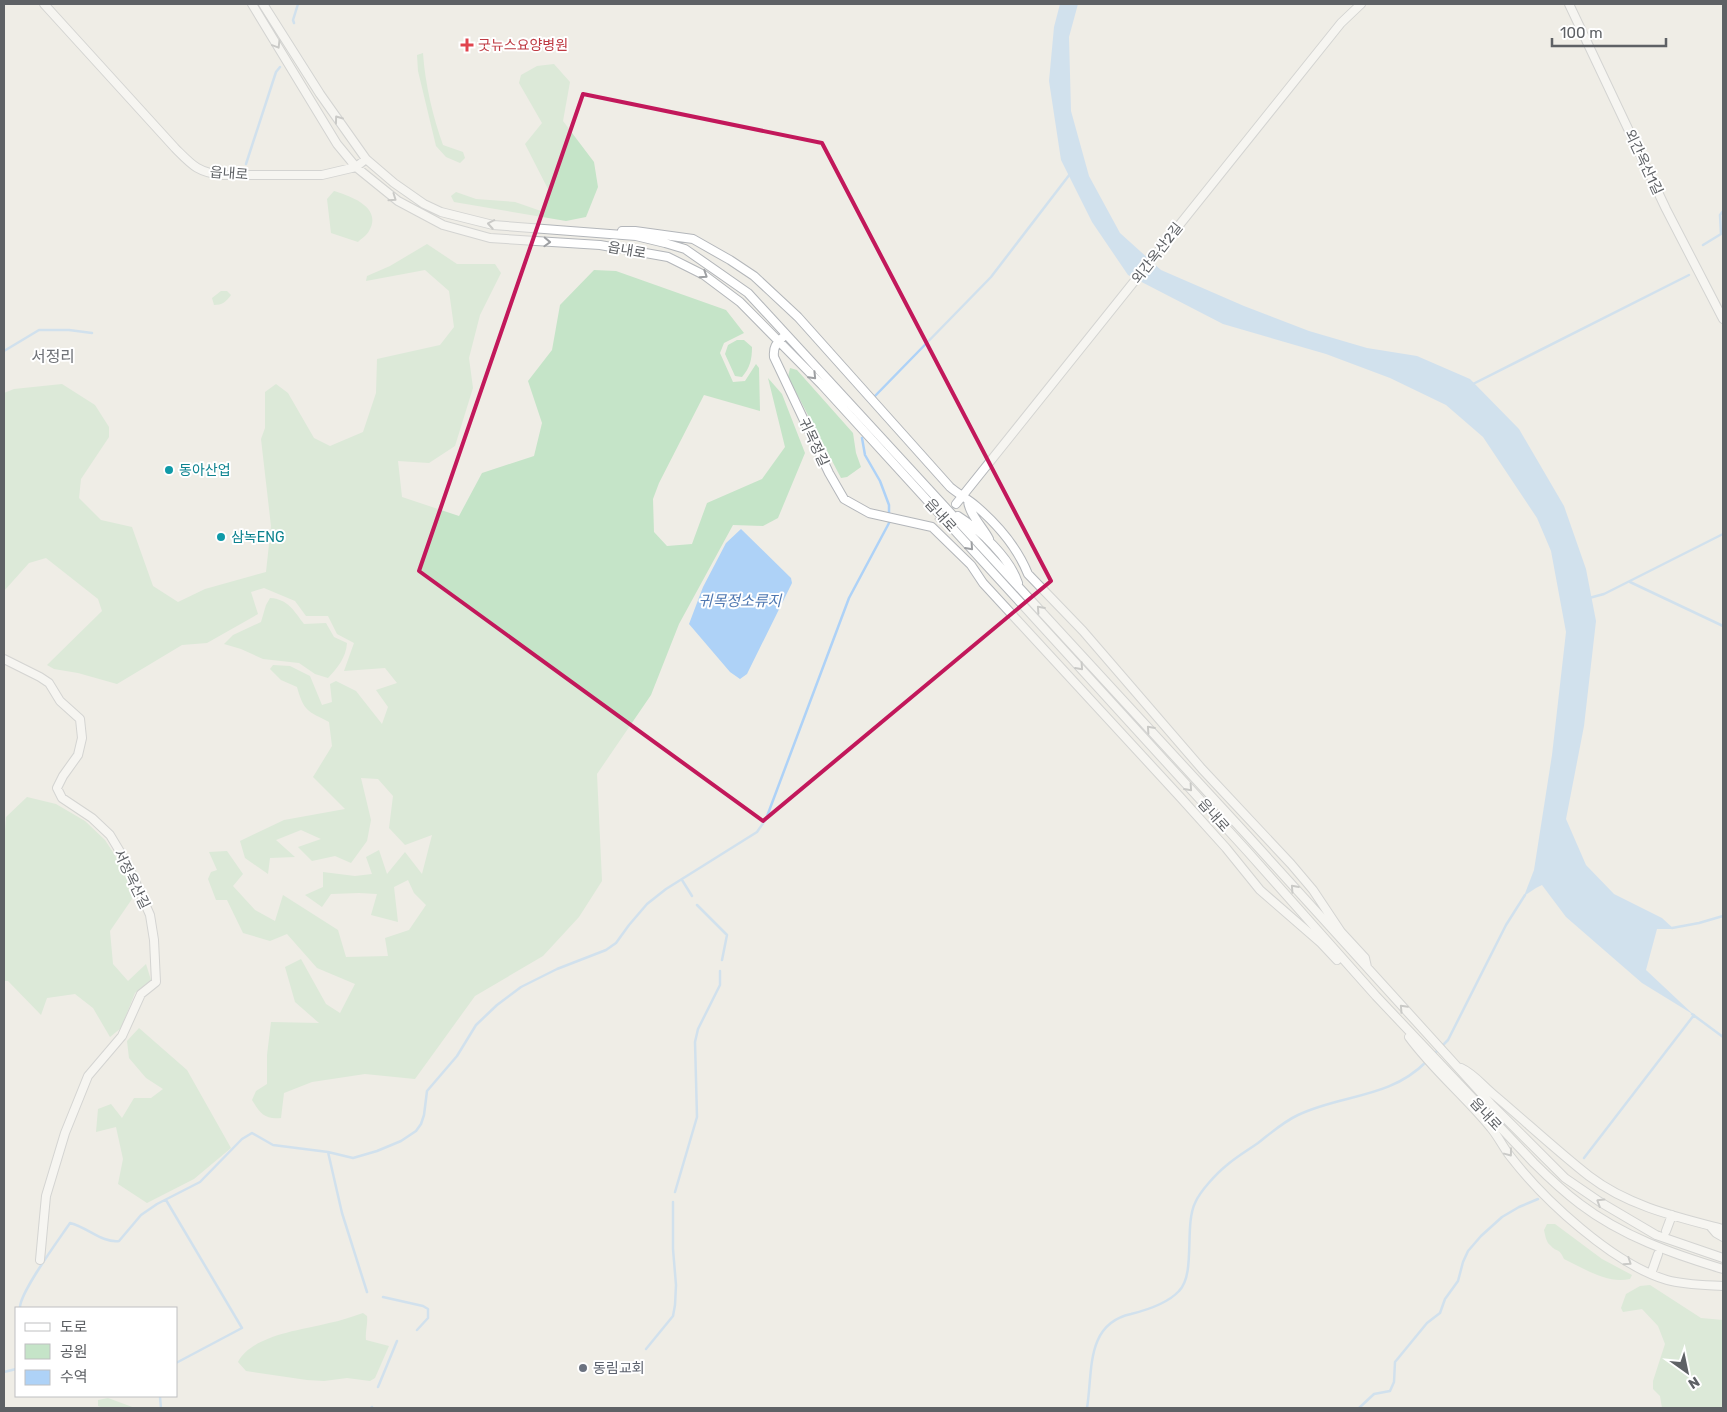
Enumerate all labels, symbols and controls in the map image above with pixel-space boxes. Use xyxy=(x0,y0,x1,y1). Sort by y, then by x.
scale bar xyxy=(1552,15,1666,47)
text: 100 m xyxy=(1560,24,1602,42)
place label: 굿뉴스요양병원 xyxy=(478,37,568,54)
marker: 굿뉴스요양병원 xyxy=(460,38,474,52)
one-way arrow xyxy=(270,40,280,49)
one-way arrow xyxy=(335,115,344,125)
street label: 외간옥산1길 xyxy=(1621,127,1666,198)
street label: 읍내로 xyxy=(209,164,249,183)
one-way arrow xyxy=(388,192,397,201)
street label: 외간옥산2길 xyxy=(1128,219,1186,287)
one-way arrow xyxy=(487,220,496,230)
one-way arrow xyxy=(543,236,551,247)
street label: 읍내로 xyxy=(606,239,648,262)
one-way arrow xyxy=(699,269,708,279)
district label: 서정리 xyxy=(31,347,75,366)
one-way arrow xyxy=(807,370,816,379)
street label: 귀목정길 xyxy=(795,415,832,469)
place label: 동아산업 xyxy=(179,462,231,479)
marker: 동아산업 xyxy=(163,464,175,476)
street label: 읍내로 xyxy=(921,495,960,535)
place label: 삼녹ENG xyxy=(231,529,285,546)
marker: 삼녹ENG xyxy=(215,531,227,543)
one-way arrow xyxy=(964,542,973,551)
water label: 귀목정소류지 xyxy=(699,592,783,610)
one-way arrow xyxy=(1037,605,1046,614)
one-way arrow xyxy=(1074,662,1083,671)
one-way arrow xyxy=(1146,725,1155,734)
one-way arrow xyxy=(1183,782,1192,791)
street label: 읍내로 xyxy=(1194,795,1233,835)
street label: 서정옥산길 xyxy=(110,847,153,912)
one-way arrow xyxy=(1291,884,1300,893)
one-way arrow xyxy=(1400,1005,1409,1014)
street label: 읍내로 xyxy=(1466,1094,1505,1134)
one-way arrow xyxy=(1503,1147,1511,1156)
one-way arrow xyxy=(1596,1198,1605,1208)
one-way arrow xyxy=(1623,1256,1632,1265)
legend xyxy=(15,1307,178,1397)
text: 도로 xyxy=(60,1318,88,1336)
text: 공원 xyxy=(60,1343,88,1361)
north arrow xyxy=(1662,1347,1712,1397)
place label: 동림교회 xyxy=(593,1360,645,1377)
marker: 동림교회 xyxy=(577,1362,589,1374)
text: 수역 xyxy=(60,1368,88,1386)
text: N xyxy=(1685,1373,1703,1392)

